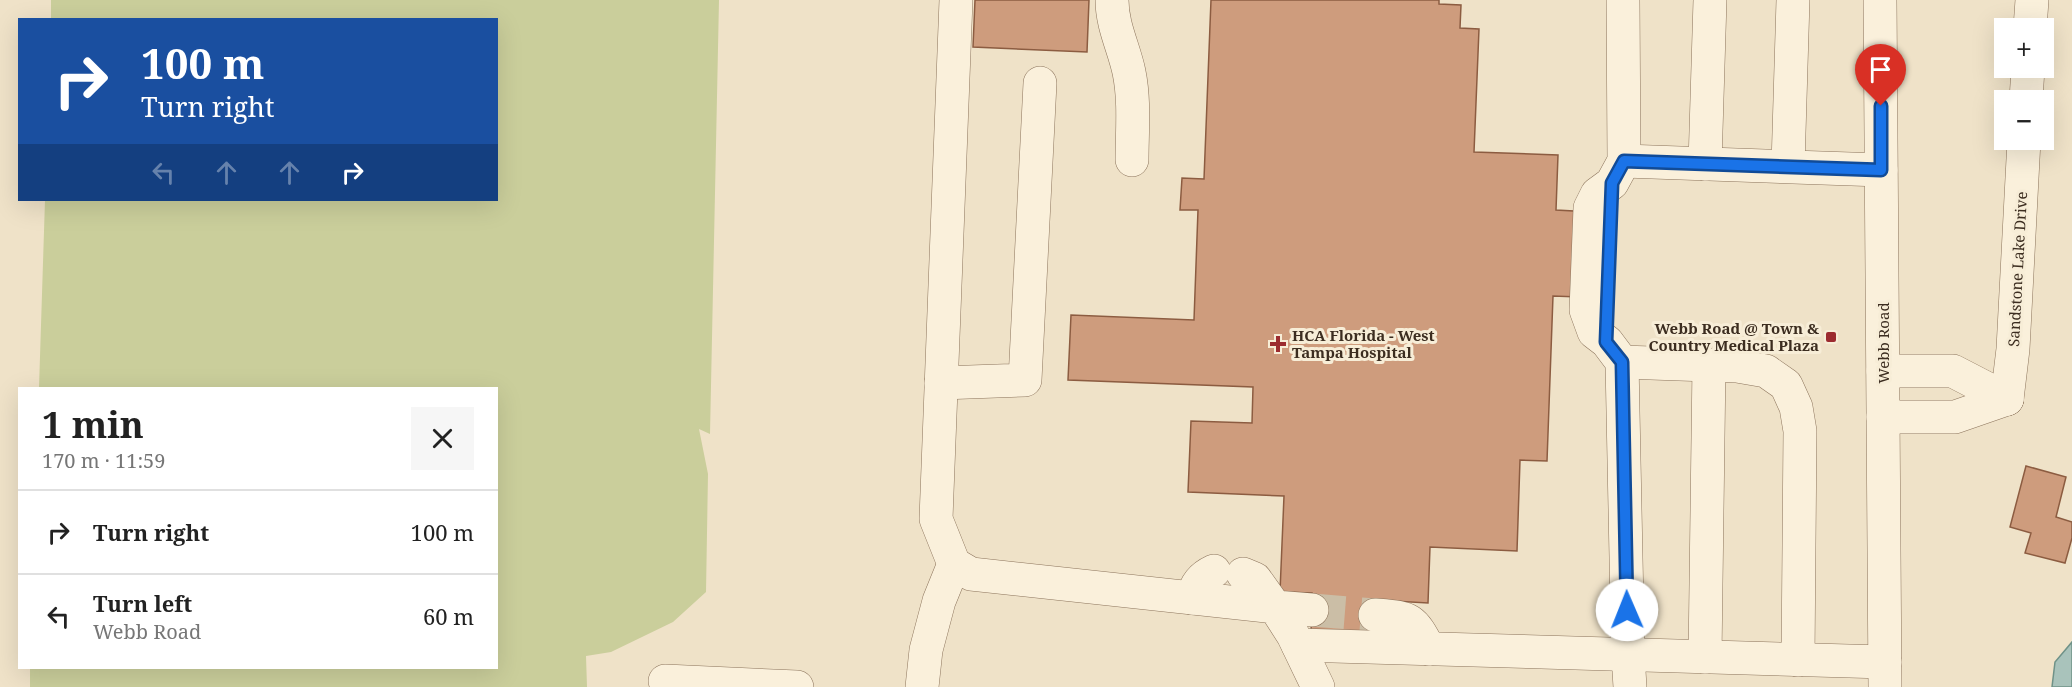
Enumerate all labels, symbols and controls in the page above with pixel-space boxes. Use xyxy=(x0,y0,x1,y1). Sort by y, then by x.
map controls xyxy=(1994,18,2054,150)
button: + xyxy=(1994,18,2054,78)
text: 100 m xyxy=(141,34,265,91)
icon: right xyxy=(42,42,120,120)
pin xyxy=(1855,44,1906,106)
icon: arrive xyxy=(1864,53,1897,86)
text: Turn right xyxy=(141,88,274,125)
button: − xyxy=(1994,90,2054,150)
icon: left xyxy=(147,156,180,189)
icon: ahead xyxy=(210,156,243,189)
icon: ahead xyxy=(273,156,306,189)
icon: right xyxy=(336,156,369,189)
street label: Sandstone Lake Drive xyxy=(2003,191,2031,347)
street label: Webb Road xyxy=(1873,302,1893,384)
place label: Webb Road @ Town & Country Medical Plaza xyxy=(1648,318,1819,355)
place label: HCA Florida - West Tampa Hospital xyxy=(1292,325,1435,362)
marker: Webb Road @ Town & Country Medical Plaza xyxy=(1824,330,1838,344)
marker: HCA Florida - West Tampa Hospital xyxy=(1269,335,1287,353)
text: 1 min xyxy=(42,400,144,449)
button: close xyxy=(411,407,474,470)
text: 170 m · 11:59 xyxy=(42,447,165,474)
icon: right xyxy=(42,516,75,549)
text: Turn right xyxy=(93,517,209,547)
text: 100 m xyxy=(411,517,474,547)
position arrow xyxy=(1595,578,1659,642)
text: Turn left xyxy=(93,588,192,618)
icon: left xyxy=(42,600,75,633)
text: 60 m xyxy=(423,601,474,631)
text: Webb Road xyxy=(93,618,201,645)

